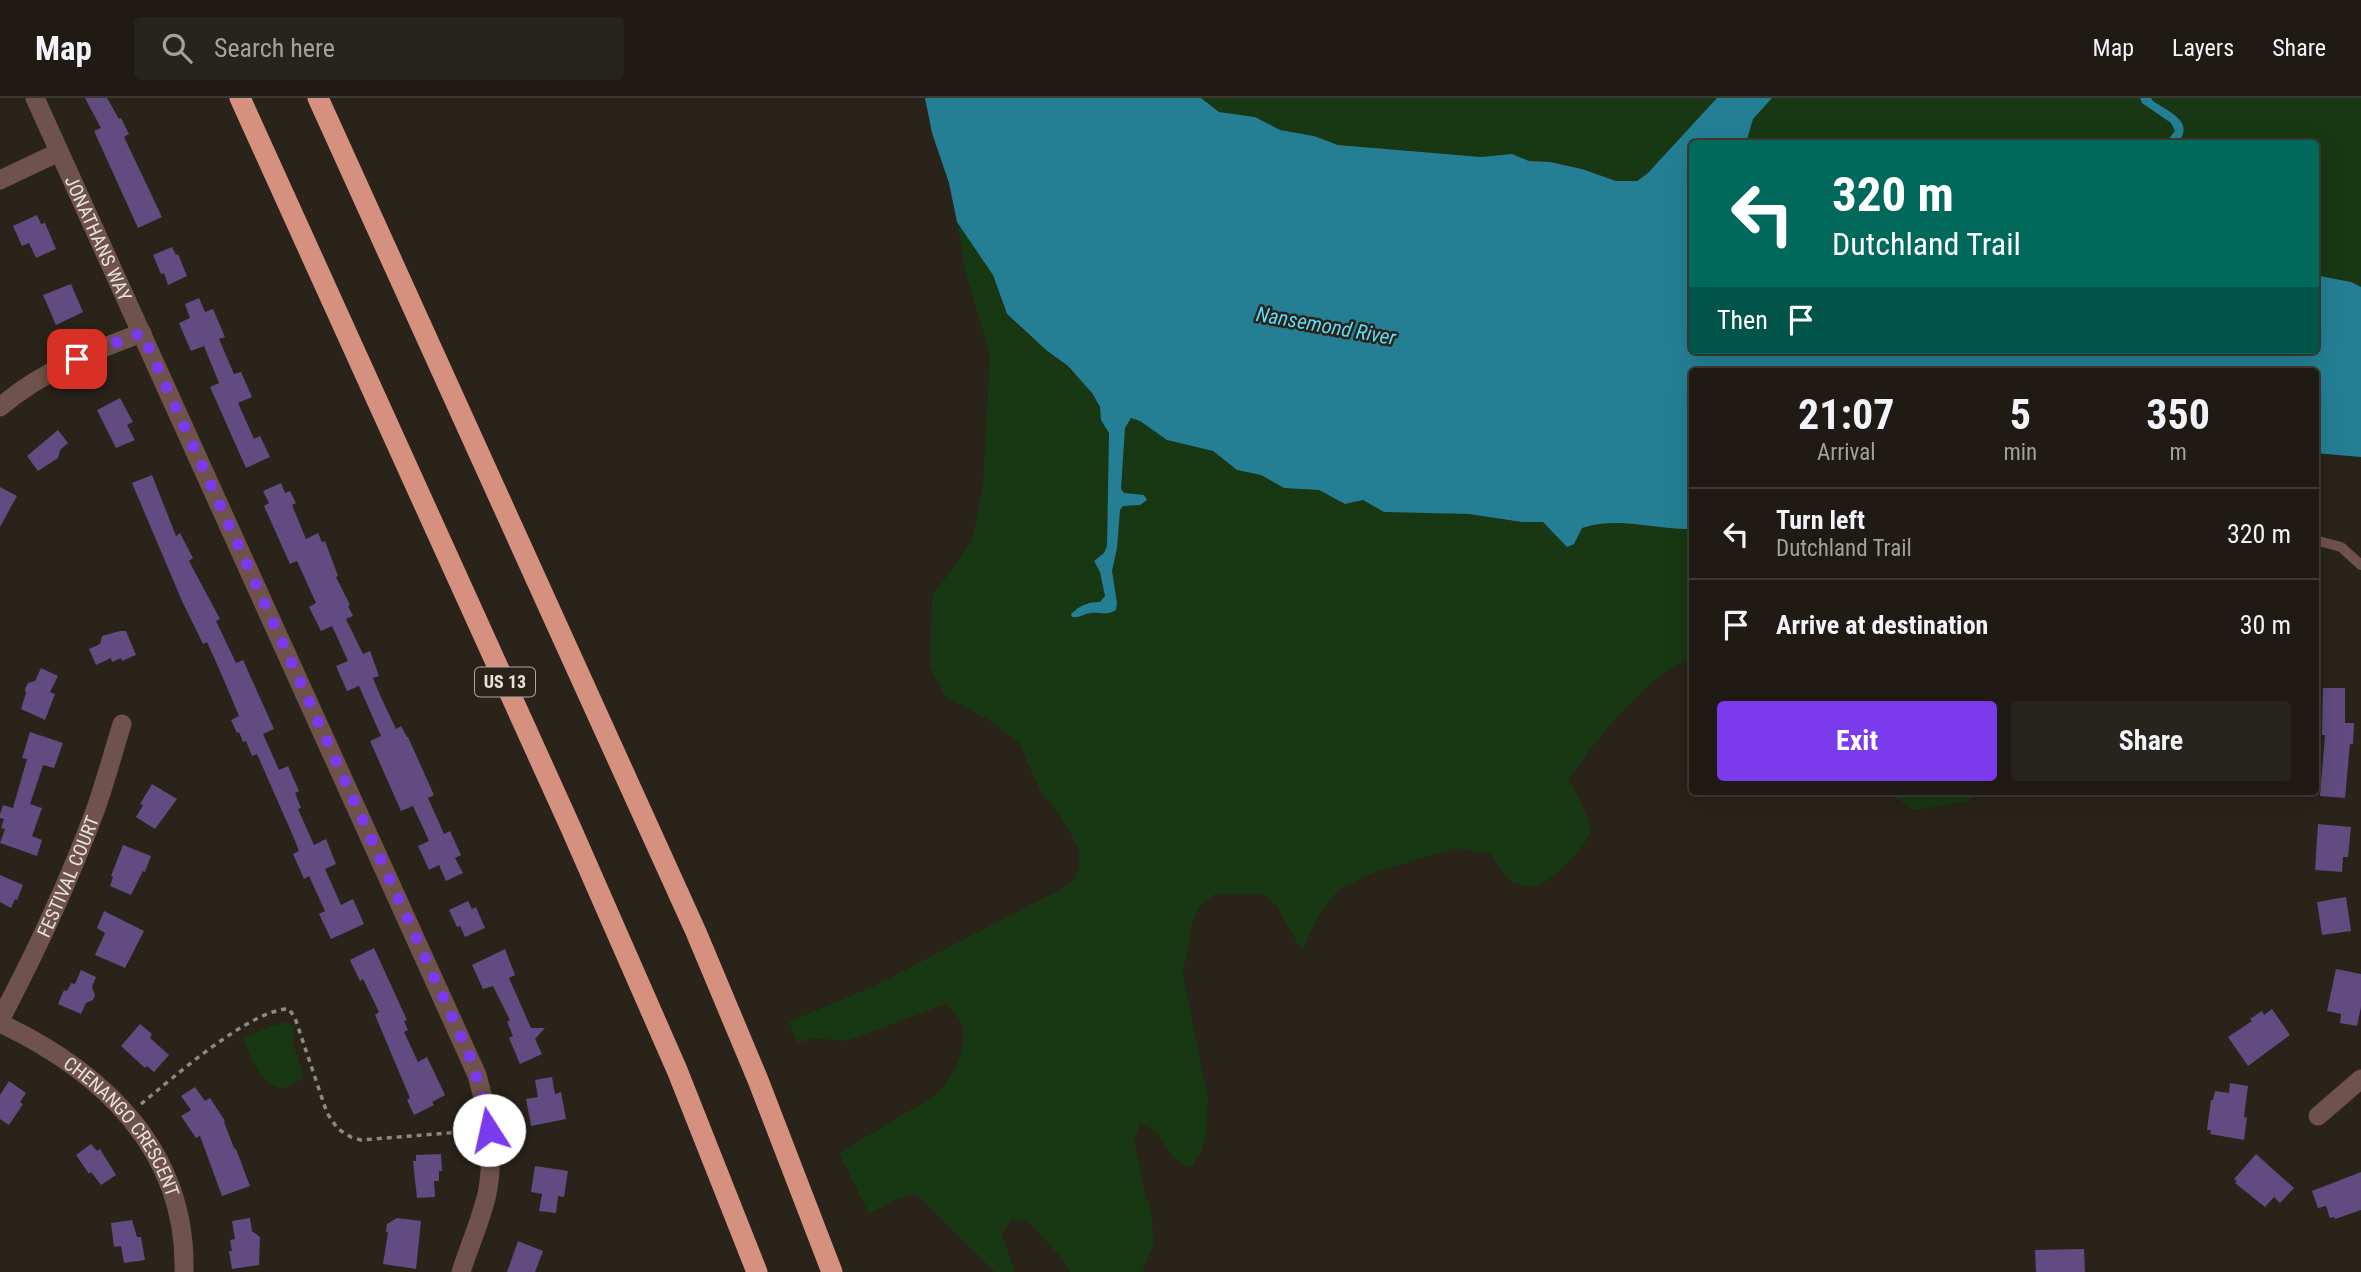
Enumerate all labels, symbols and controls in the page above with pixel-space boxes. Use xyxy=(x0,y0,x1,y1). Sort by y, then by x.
search box xyxy=(134,17,624,80)
text: Map xyxy=(35,29,92,68)
icon: search xyxy=(158,29,196,67)
text: Search here xyxy=(214,33,335,63)
text: Map xyxy=(2093,34,2134,62)
text: Layers xyxy=(2172,34,2234,62)
text: Share xyxy=(2272,34,2326,62)
text: 320 m xyxy=(1832,166,1954,223)
icon: left xyxy=(1717,168,1808,259)
street label: JONATHANS WAY xyxy=(60,172,136,305)
text: Dutchland Trail xyxy=(1832,225,2021,263)
icon: arrive xyxy=(1782,301,1820,339)
water label: Nansemond River xyxy=(1254,302,1398,350)
text: Then xyxy=(1717,305,1768,335)
pin xyxy=(47,329,107,389)
icon: arrive xyxy=(58,340,96,378)
text: 21:07 xyxy=(1798,390,1894,439)
text: 5 xyxy=(2010,390,2031,439)
text: 350 xyxy=(2146,390,2210,439)
text: Arrival xyxy=(1817,439,1875,466)
text: min xyxy=(2003,439,2037,466)
text: m xyxy=(2169,439,2187,466)
text: Turn left xyxy=(1776,505,1865,535)
icon: left xyxy=(1717,515,1755,553)
text: 320 m xyxy=(2227,519,2291,549)
text: Dutchland Trail xyxy=(1776,535,1912,562)
icon: arrive xyxy=(1717,606,1755,644)
text: Arrive at destination xyxy=(1776,610,1988,640)
text: 30 m xyxy=(2240,610,2291,640)
road number: US 13 xyxy=(475,668,535,696)
button: Exit xyxy=(1717,701,1997,781)
button: Share xyxy=(2011,701,2291,781)
street label: FESTIVAL COURT xyxy=(32,813,104,941)
street label: CHENANGO CRESCENT xyxy=(59,1052,184,1200)
position arrow xyxy=(452,1093,526,1167)

